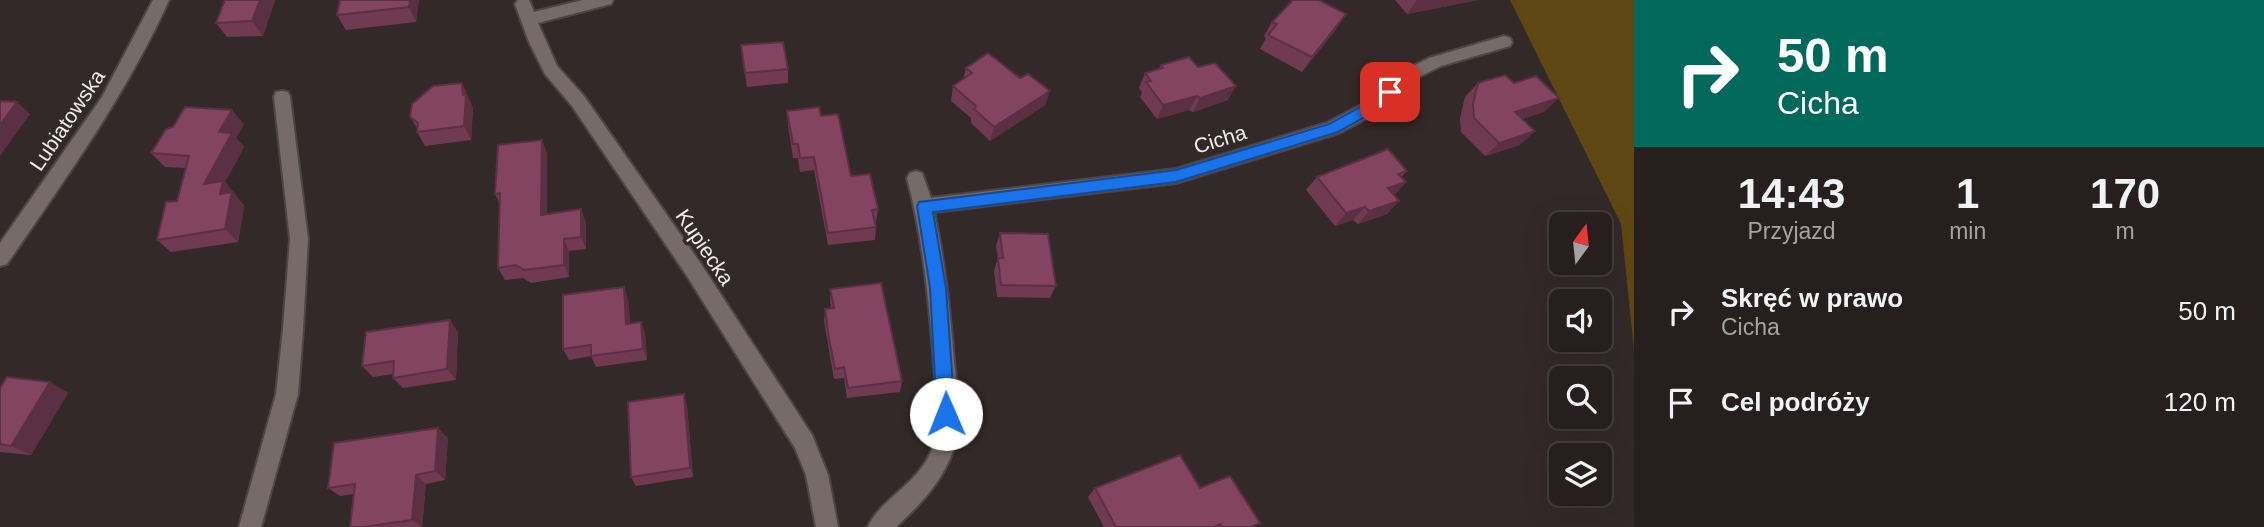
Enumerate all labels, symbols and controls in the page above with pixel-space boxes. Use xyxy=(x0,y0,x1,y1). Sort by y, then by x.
icon: right xyxy=(1662,28,1753,119)
text: 50 m xyxy=(1777,28,1889,82)
pin xyxy=(1360,62,1420,122)
street label: Lubiatowska xyxy=(25,65,109,175)
icon: arrive xyxy=(1371,73,1409,111)
text: Cicha xyxy=(1777,85,1859,121)
street label: Cicha xyxy=(1191,120,1249,158)
text: 14:43 xyxy=(1738,170,1845,217)
text: 1 xyxy=(1956,170,1979,217)
text: 170 xyxy=(2090,170,2160,217)
street label: Kupiecka xyxy=(671,205,739,290)
north arrow xyxy=(1549,212,1612,275)
map controls xyxy=(1549,212,1612,506)
text: Przyjazd xyxy=(1747,218,1836,244)
text: min xyxy=(1949,218,1986,244)
text: m xyxy=(2116,218,2135,244)
text: Skręć w prawo xyxy=(1721,283,1903,313)
button: sound xyxy=(1549,289,1612,352)
icon: right xyxy=(1662,293,1700,331)
text: 50 m xyxy=(2178,296,2236,326)
text: Cicha xyxy=(1721,314,1780,340)
button: search xyxy=(1549,366,1612,429)
position arrow xyxy=(909,377,983,451)
icon: arrive xyxy=(1662,384,1700,422)
text: Cel podróży xyxy=(1721,387,1870,417)
text: 120 m xyxy=(2164,387,2236,417)
button: layers xyxy=(1549,443,1612,506)

